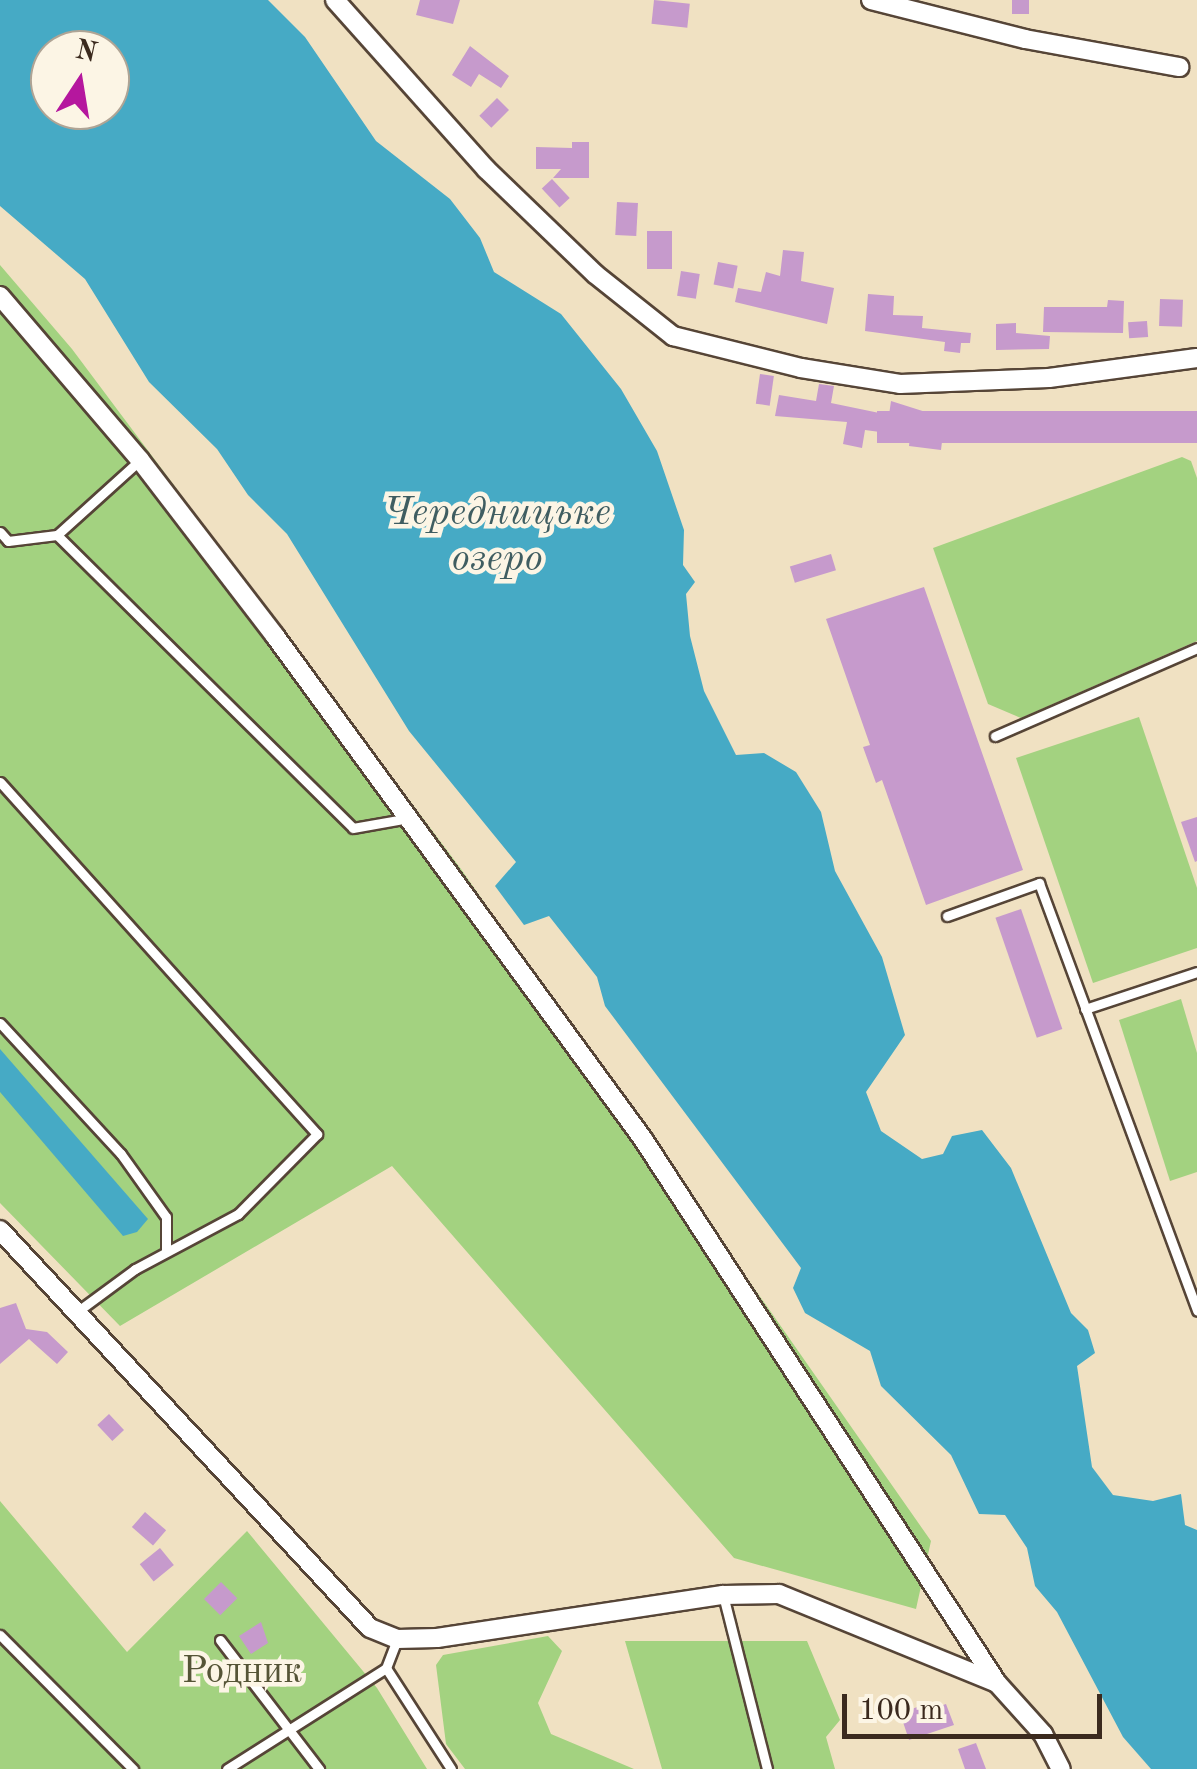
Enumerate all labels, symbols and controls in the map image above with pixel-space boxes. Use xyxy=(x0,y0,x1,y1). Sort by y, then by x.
north arrow xyxy=(30,30,130,130)
text: N xyxy=(72,37,99,69)
water label: Чередницьке озеро xyxy=(383,490,611,584)
park label: Родник xyxy=(182,1650,302,1696)
scale bar xyxy=(847,1674,1107,1736)
text: 100 m xyxy=(859,1696,943,1726)

